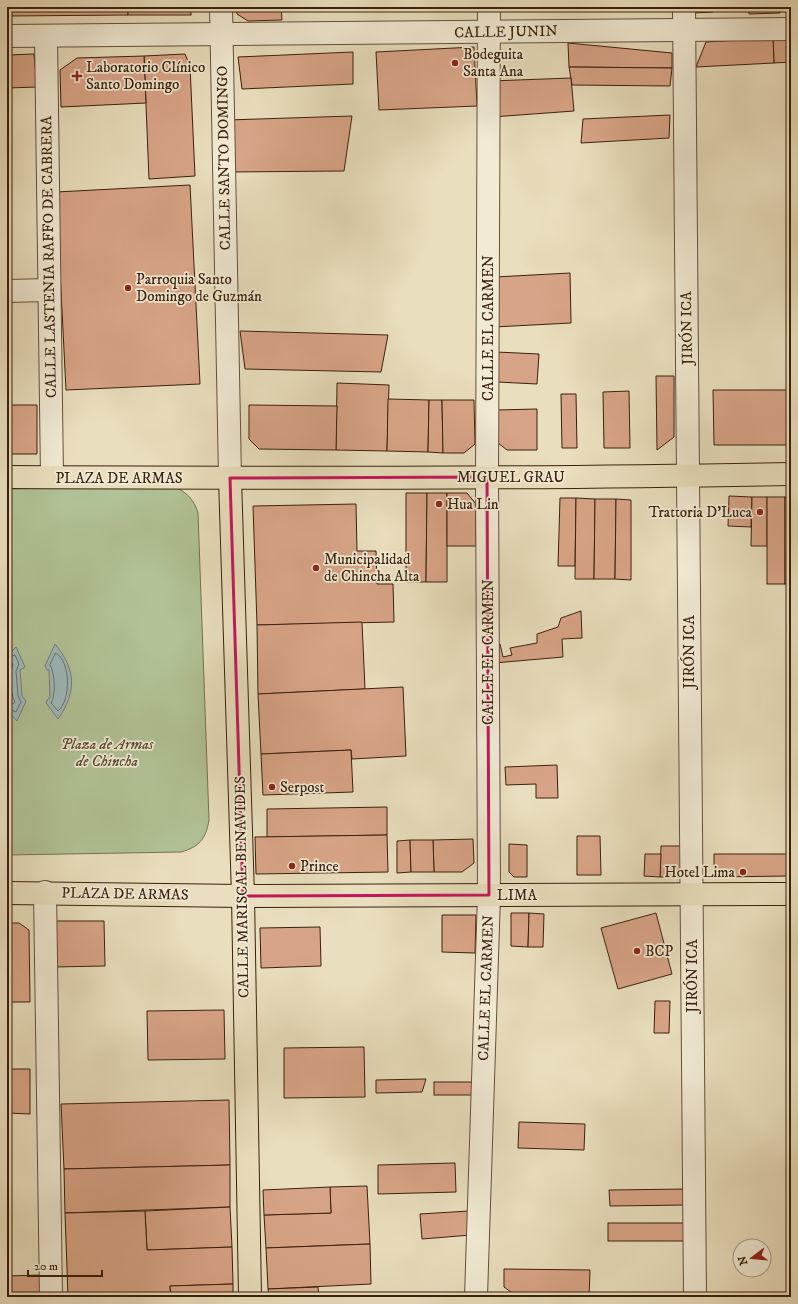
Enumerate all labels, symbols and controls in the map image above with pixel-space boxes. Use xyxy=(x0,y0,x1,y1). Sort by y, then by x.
street label: CALLE JUNIN xyxy=(454,22,558,42)
place label: Bodeguita Santa Ana xyxy=(463,45,524,81)
place label: Laboratorio Clínico Santo Domingo xyxy=(86,58,205,94)
marker: Bodeguita Santa Ana xyxy=(450,58,460,68)
street label: CALLE SANTO DOMINGO xyxy=(213,65,235,251)
marker: Laboratorio Clínico Santo Domingo xyxy=(71,70,83,82)
street label: CALLE LASTENIA RAFFO DE CABRERA xyxy=(37,115,61,398)
street label: CALLE EL CARMEN xyxy=(479,255,498,401)
place label: Parroquia Santo Domingo de Guzmán xyxy=(136,270,262,306)
marker: Parroquia Santo Domingo de Guzmán xyxy=(123,283,133,293)
street label: JIRÓN ICA xyxy=(677,291,697,367)
street label: MIGUEL GRAU xyxy=(457,468,565,487)
street label: PLAZA DE ARMAS xyxy=(55,469,183,488)
place label: Hua Lin xyxy=(447,495,499,514)
marker: Hua Lin xyxy=(434,499,444,509)
place label: Trattoria D'Luca xyxy=(648,503,753,522)
marker: Trattoria D'Luca xyxy=(755,507,765,517)
place label: Municipalidad de Chincha Alta xyxy=(324,550,420,586)
marker: Municipalidad de Chincha Alta xyxy=(311,563,321,573)
street label: CALLE EL CARMEN xyxy=(479,579,498,725)
street label: JIRÓN ICA xyxy=(680,615,699,691)
park label: Plaza de Armas de Chincha xyxy=(61,735,154,771)
street label: CALLE MARISCAL BENAVIDES xyxy=(231,776,253,998)
place label: Serpost xyxy=(280,778,324,797)
marker: Serpost xyxy=(267,782,277,792)
place label: Prince xyxy=(300,857,339,876)
marker: Prince xyxy=(287,861,297,871)
place label: Hotel Lima xyxy=(664,863,736,882)
marker: Hotel Lima xyxy=(738,867,748,877)
street label: PLAZA DE ARMAS xyxy=(61,883,189,905)
street label: LIMA xyxy=(497,886,538,905)
street label: CALLE EL CARMEN xyxy=(474,915,498,1061)
street label: JIRÓN ICA xyxy=(683,939,702,1015)
place label: BCP xyxy=(645,942,673,961)
marker: BCP xyxy=(632,946,642,956)
north arrow xyxy=(732,1238,772,1278)
scale bar xyxy=(28,1252,102,1278)
text: N xyxy=(735,1254,751,1267)
text: 20 m xyxy=(34,1259,58,1274)

